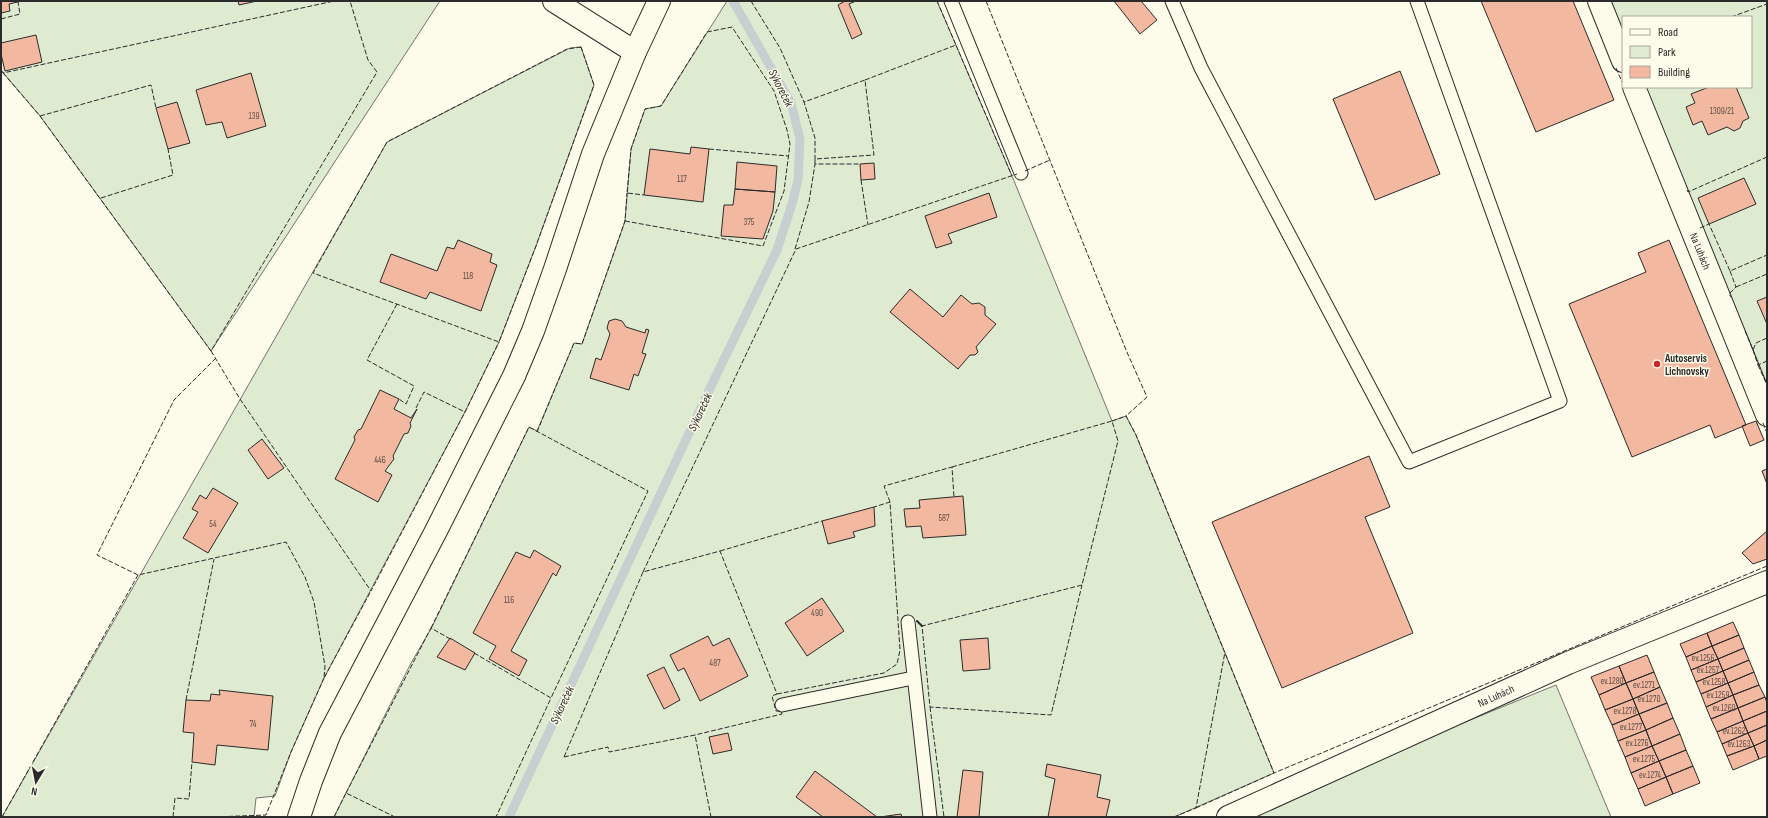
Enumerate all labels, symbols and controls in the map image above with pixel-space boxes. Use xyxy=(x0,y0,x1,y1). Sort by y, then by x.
legend xyxy=(1622,16,1752,88)
text: Road xyxy=(1658,25,1678,40)
text: Park xyxy=(1658,45,1676,60)
text: Building xyxy=(1658,65,1690,80)
water label: Sýkoreček xyxy=(765,67,797,110)
house number: 1309/21 xyxy=(1710,106,1735,117)
house number: 139 xyxy=(249,111,259,122)
house number: 117 xyxy=(677,174,687,185)
house number: 375 xyxy=(744,217,755,228)
street label: Na Luhách xyxy=(1687,231,1713,272)
house number: 118 xyxy=(463,271,473,282)
place label: Autoservis Lichnovsky xyxy=(1664,352,1709,378)
marker: Autoservis Lichnovsky xyxy=(1652,359,1662,369)
water label: Sýkoreček xyxy=(685,390,716,434)
house number: 446 xyxy=(374,455,386,466)
house number: 587 xyxy=(938,513,950,524)
house number: 54 xyxy=(209,519,217,530)
house number: 116 xyxy=(504,595,514,606)
house number: 490 xyxy=(811,608,823,619)
house number: ev.1256 xyxy=(1692,653,1714,664)
house number: 487 xyxy=(709,658,721,669)
house number: ev.1257 xyxy=(1697,665,1720,676)
house number: ev.1280 xyxy=(1600,676,1624,687)
house number: ev.1258 xyxy=(1703,677,1725,688)
house number: ev.1271 xyxy=(1633,680,1656,691)
street label: Na Luhách xyxy=(1476,682,1516,710)
water label: Sýkoreček xyxy=(547,683,578,727)
house number: ev.1259 xyxy=(1707,690,1729,701)
house number: ev.1270 xyxy=(1638,694,1660,705)
house number: ev.1260 xyxy=(1712,703,1736,714)
house number: ev.1278 xyxy=(1614,706,1636,717)
house number: 74 xyxy=(250,719,257,730)
house number: ev.1277 xyxy=(1620,722,1643,733)
house number: ev.1262 xyxy=(1723,726,1746,737)
house number: ev.1276 xyxy=(1626,738,1648,749)
house number: ev.1263 xyxy=(1728,739,1751,750)
house number: ev.1275 xyxy=(1633,754,1656,765)
north arrow xyxy=(16,762,56,802)
house number: ev.1274 xyxy=(1639,770,1661,781)
text: N xyxy=(30,784,38,798)

